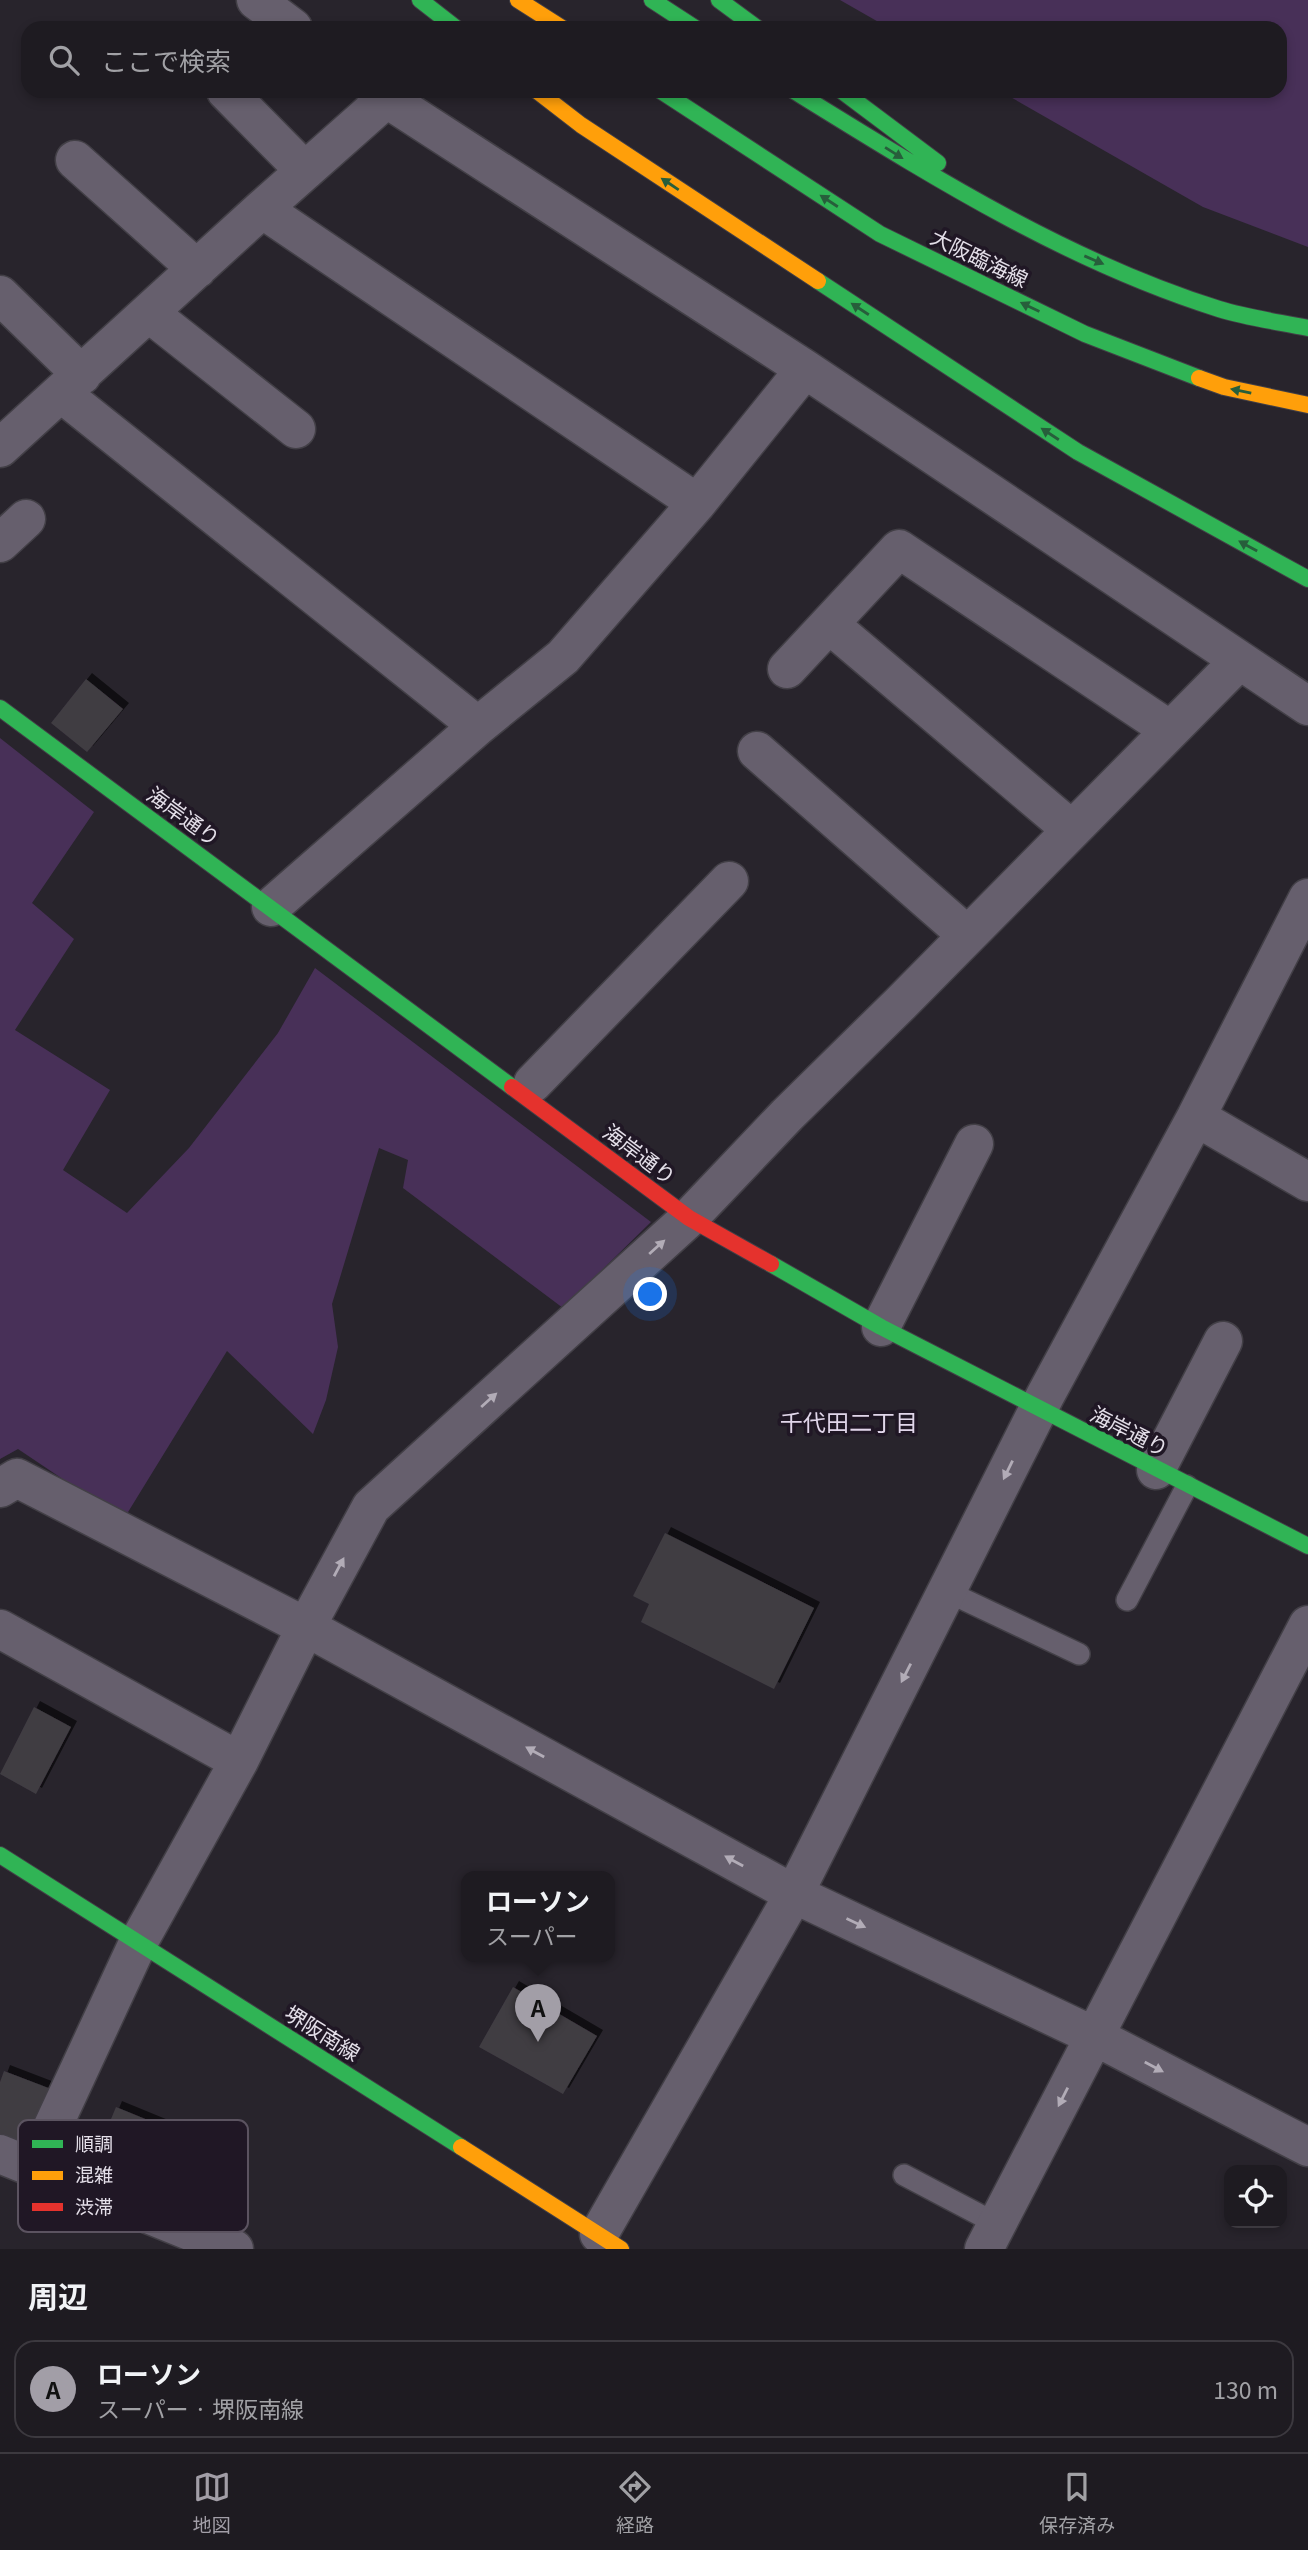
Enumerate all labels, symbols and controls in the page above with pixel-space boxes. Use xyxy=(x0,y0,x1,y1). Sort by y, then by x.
search box xyxy=(21,21,1287,98)
icon: search xyxy=(45,41,83,79)
text: ここで検索 xyxy=(101,41,231,78)
one-way arrow xyxy=(884,146,904,159)
one-way arrow xyxy=(661,178,680,191)
one-way arrow xyxy=(820,195,839,208)
street label: 大阪臨海線 xyxy=(926,221,1034,294)
one-way arrow xyxy=(1084,254,1105,265)
one-way arrow xyxy=(851,302,869,316)
one-way arrow xyxy=(1020,302,1040,313)
one-way arrow xyxy=(1230,385,1252,396)
one-way arrow xyxy=(1041,428,1060,441)
one-way arrow xyxy=(1239,540,1258,552)
street label: 海岸通り xyxy=(141,779,227,852)
street label: 海岸通り xyxy=(598,1116,683,1191)
one-way arrow xyxy=(648,1239,665,1255)
your location xyxy=(633,1277,667,1311)
one-way arrow xyxy=(480,1392,497,1408)
street label: 海岸通り xyxy=(1086,1398,1174,1463)
district label: 千代田二丁目 xyxy=(780,1404,918,1438)
one-way arrow xyxy=(1003,1460,1014,1480)
one-way arrow xyxy=(333,1557,345,1577)
one-way arrow xyxy=(901,1663,912,1683)
one-way arrow xyxy=(525,1746,544,1758)
one-way arrow xyxy=(724,1855,744,1867)
popup xyxy=(461,1871,615,1962)
text: ローソン xyxy=(486,1881,590,1918)
one-way arrow xyxy=(846,1917,866,1929)
text: スーパー xyxy=(486,1918,578,1952)
pin: A xyxy=(515,1984,561,2042)
street label: 堺阪南線 xyxy=(279,1997,367,2067)
one-way arrow xyxy=(1144,2062,1164,2073)
one-way arrow xyxy=(1058,2087,1069,2107)
legend xyxy=(18,2120,248,2232)
text: 順調 xyxy=(75,2129,113,2156)
text: 混雑 xyxy=(75,2160,113,2187)
map controls xyxy=(1224,2165,1287,2228)
button: locate xyxy=(1224,2165,1287,2228)
text: 渋滞 xyxy=(75,2192,113,2219)
text: 周辺 xyxy=(28,2273,88,2317)
text: ローソン xyxy=(97,2354,201,2391)
text: A xyxy=(46,2372,60,2406)
text: 130 m xyxy=(1213,2372,1278,2406)
text: スーパー · 堺阪南線 xyxy=(97,2391,304,2425)
tab: 地図 xyxy=(193,2468,231,2537)
tab: 経路 xyxy=(616,2468,654,2537)
tab: 保存済み xyxy=(1039,2468,1115,2537)

